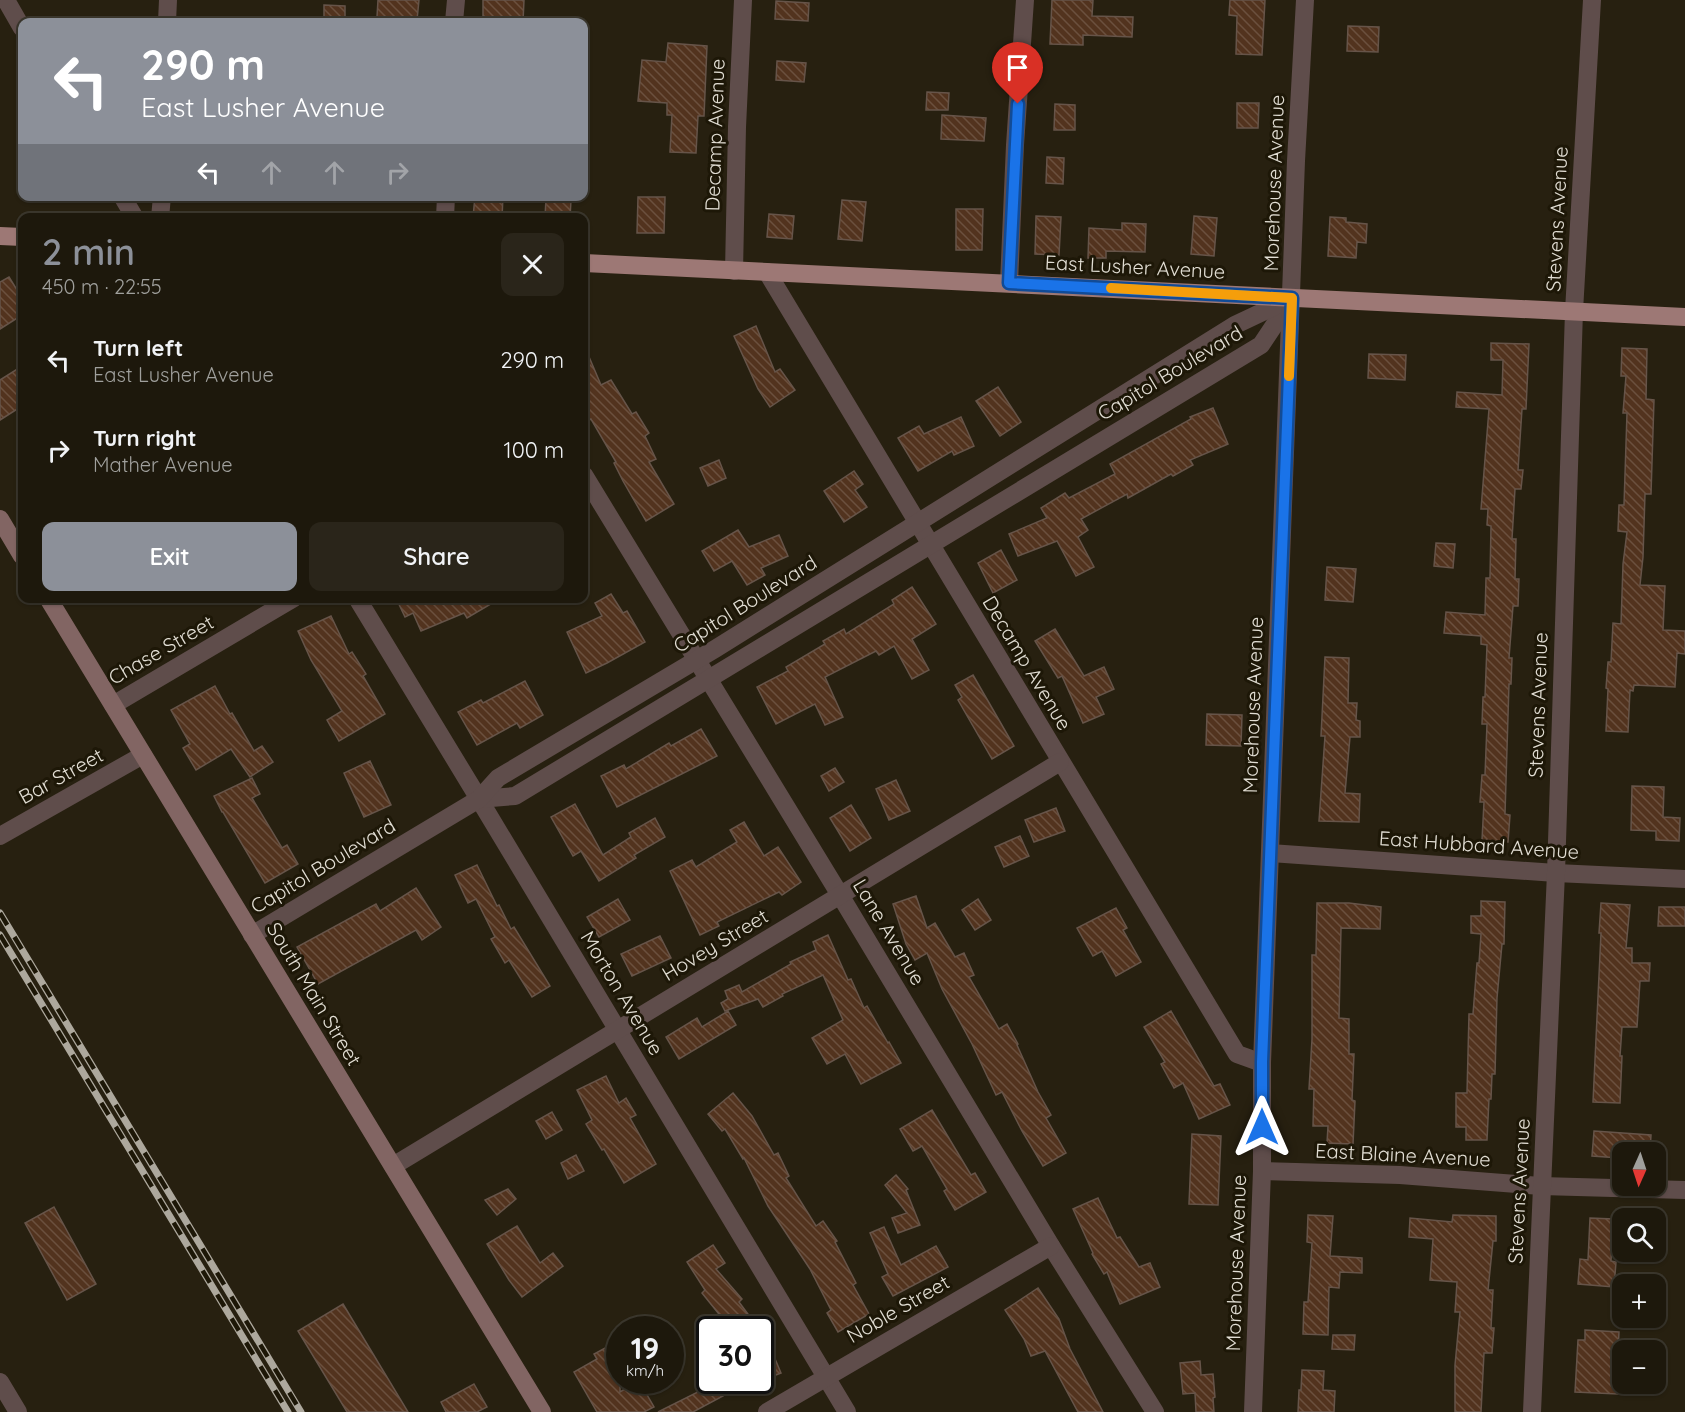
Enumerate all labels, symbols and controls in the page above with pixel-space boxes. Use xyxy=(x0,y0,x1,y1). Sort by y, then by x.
text: 290 m xyxy=(141,38,265,91)
icon: left xyxy=(42,42,120,120)
pin xyxy=(992,42,1043,104)
icon: arrive xyxy=(1001,51,1034,84)
street label: Decamp Avenue xyxy=(699,58,730,212)
text: East Lusher Avenue xyxy=(141,90,385,124)
street label: Morehouse Avenue xyxy=(1258,94,1289,272)
street label: Stevens Avenue xyxy=(1540,146,1573,292)
icon: left xyxy=(192,156,225,189)
icon: ahead xyxy=(255,156,288,189)
icon: ahead xyxy=(318,156,351,189)
icon: right xyxy=(381,156,414,189)
text: 2 min xyxy=(42,229,135,274)
button: close xyxy=(501,233,564,296)
street label: East Lusher Avenue xyxy=(1044,249,1226,284)
text: 450 m · 22:55 xyxy=(42,274,162,299)
street label: Capitol Boulevard xyxy=(1093,319,1247,426)
text: Turn left xyxy=(93,334,183,362)
icon: left xyxy=(42,344,75,377)
text: 290 m xyxy=(500,346,564,374)
text: East Lusher Avenue xyxy=(93,362,274,387)
text: Turn right xyxy=(93,424,197,452)
icon: right xyxy=(42,434,75,467)
text: 100 m xyxy=(504,436,564,464)
text: Mather Avenue xyxy=(93,452,233,477)
button: Exit xyxy=(42,522,297,591)
button: Share xyxy=(309,522,564,591)
street label: Capitol Boulevard xyxy=(668,549,821,658)
street label: Decamp Avenue xyxy=(977,591,1077,735)
street label: Chase Street xyxy=(104,609,218,690)
street label: Morehouse Avenue xyxy=(1237,616,1268,794)
street label: Stevens Avenue xyxy=(1522,632,1553,778)
street label: Bar Street xyxy=(14,742,108,809)
street label: Capitol Boulevard xyxy=(246,812,400,919)
street label: East Hubbard Avenue xyxy=(1378,825,1580,864)
street label: Lane Avenue xyxy=(848,874,931,989)
street label: Hovey Street xyxy=(657,903,773,986)
street label: South Main Street xyxy=(262,917,367,1070)
street label: Morton Avenue xyxy=(576,926,669,1059)
position arrow xyxy=(1230,1095,1294,1159)
street label: Stevens Avenue xyxy=(1502,1118,1535,1264)
street label: East Blaine Avenue xyxy=(1315,1137,1491,1172)
north arrow xyxy=(1612,1142,1666,1196)
map controls xyxy=(1612,1142,1666,1394)
street label: Morehouse Avenue xyxy=(1220,1174,1251,1352)
button: search xyxy=(1612,1208,1666,1262)
street label: Noble Street xyxy=(842,1269,954,1348)
button: + xyxy=(1612,1274,1666,1328)
speed limit sign: 30 xyxy=(696,1316,774,1394)
text: 19 xyxy=(631,1329,659,1367)
button: − xyxy=(1612,1340,1666,1394)
text: km/h xyxy=(626,1361,664,1380)

